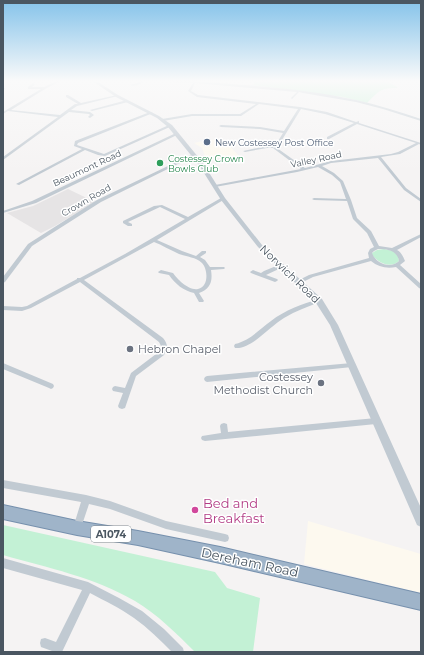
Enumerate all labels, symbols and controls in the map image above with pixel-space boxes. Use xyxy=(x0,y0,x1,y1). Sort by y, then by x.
marker: New Costessey Post Office xyxy=(202,137,212,147)
place label: New Costessey Post Office xyxy=(215,137,334,148)
street label: Beaumont Road xyxy=(51,147,123,189)
street label: Valley Road xyxy=(289,148,343,170)
place label: Costessey Crown Bowls Club xyxy=(168,153,244,174)
marker: Costessey Crown Bowls Club xyxy=(155,158,165,168)
street label: Crown Road xyxy=(59,181,113,219)
street label: Norwich Road xyxy=(257,242,323,306)
place label: Hebron Chapel xyxy=(138,342,221,356)
marker: Hebron Chapel xyxy=(125,344,135,354)
place label: Costessey Methodist Church xyxy=(213,370,313,397)
marker: Costessey Methodist Church xyxy=(316,378,326,388)
place label: Bed and Breakfast xyxy=(203,495,265,526)
marker: Bed and Breakfast xyxy=(190,505,200,515)
road number: A1074 xyxy=(91,526,131,542)
street label: Dereham Road xyxy=(200,544,300,580)

